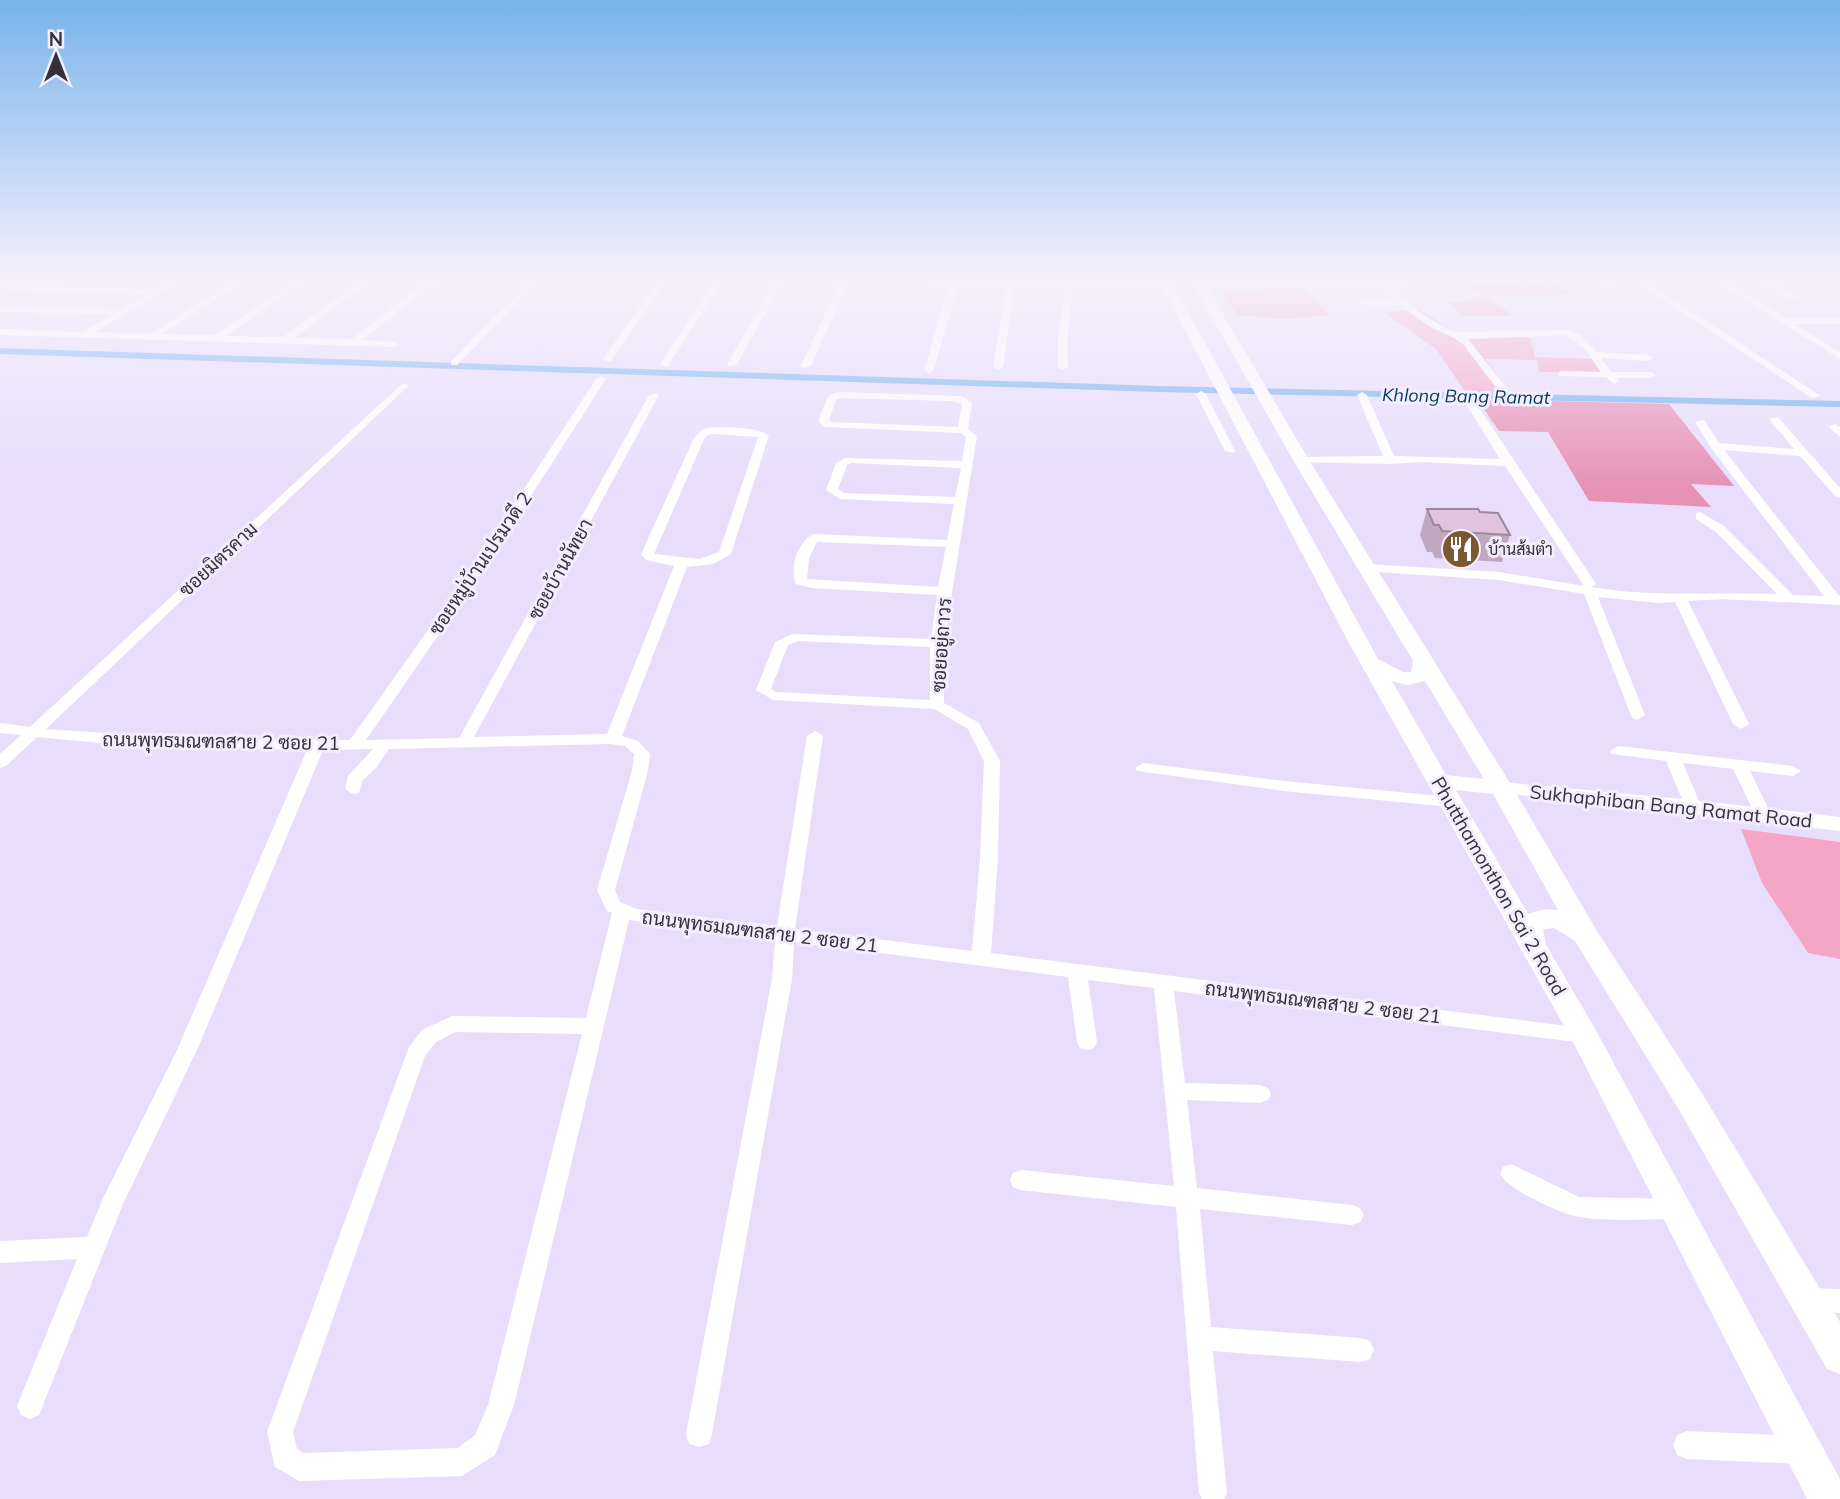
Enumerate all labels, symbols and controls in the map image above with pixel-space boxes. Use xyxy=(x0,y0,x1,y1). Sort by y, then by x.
north arrow xyxy=(21,21,91,91)
text: N xyxy=(49,27,63,51)
water label: Khlong Bang Ramat xyxy=(1382,383,1551,409)
street label: ซอยหมู่บ้านเปรมวดี 2 xyxy=(423,487,538,640)
street label: ซอยบ้านนัทยา xyxy=(522,514,598,624)
street label: ซอยมิตรคาม xyxy=(174,517,262,601)
restaurant icon: บ้านส้มตำ xyxy=(1440,528,1482,570)
place label: บ้านส้มตำ xyxy=(1488,539,1553,559)
street label: ซอยอยู่ถาวร xyxy=(926,597,958,693)
street label: ถนนพุทธมณฑลสาย 2 ซอย 21 xyxy=(102,727,340,756)
street label: Phutthamonthon Sai 2 Road xyxy=(1426,772,1572,1000)
street label: Sukhaphiban Bang Ramat Road xyxy=(1529,779,1813,833)
street label: ถนนพุทธมณฑลสาย 2 ซอย 21 xyxy=(641,905,879,958)
street label: ถนนพุทธมณฑลสาย 2 ซอย 21 xyxy=(1204,976,1442,1029)

